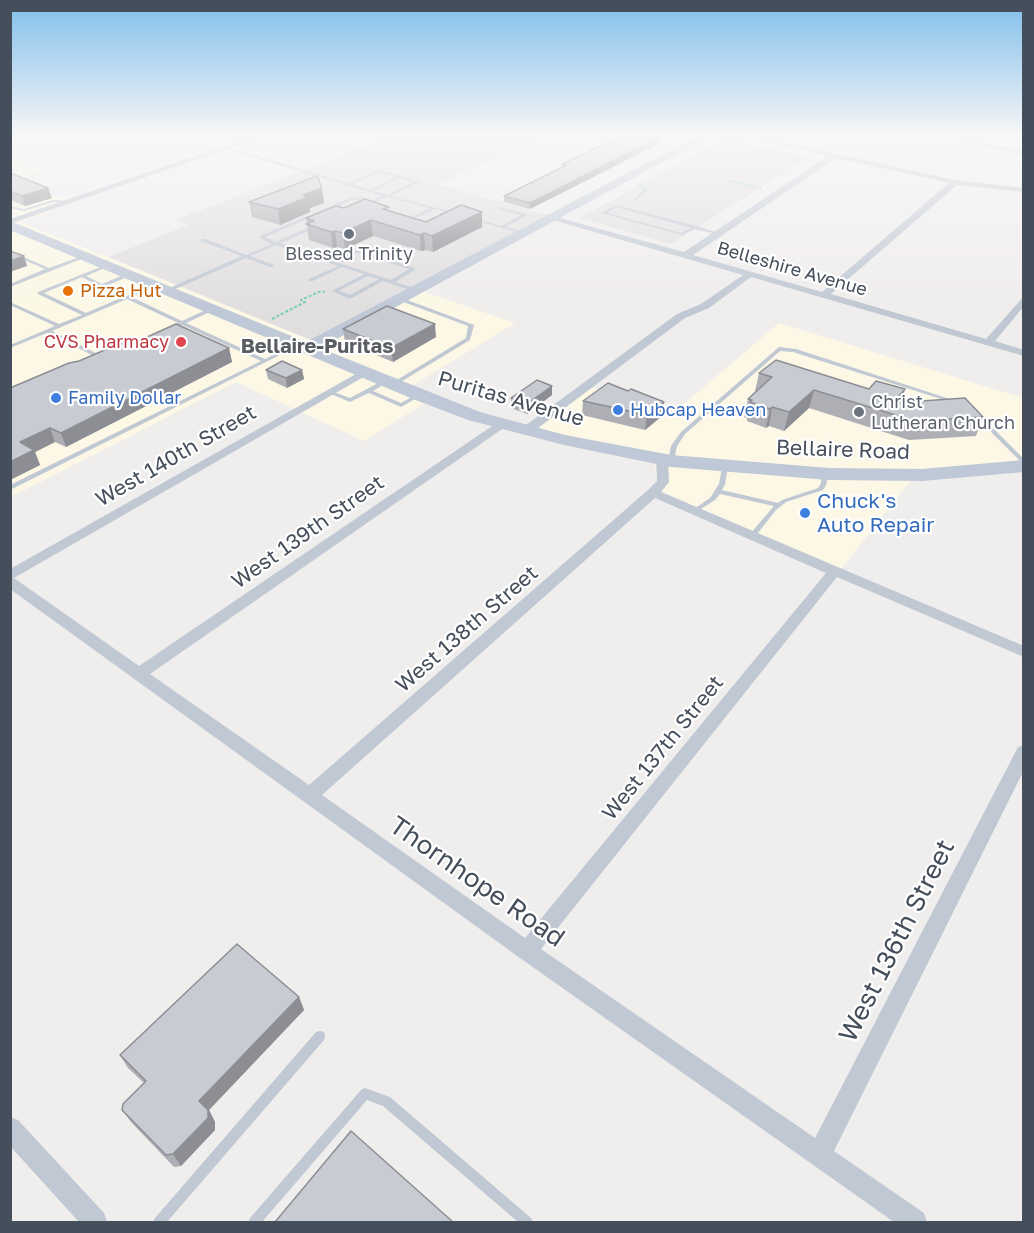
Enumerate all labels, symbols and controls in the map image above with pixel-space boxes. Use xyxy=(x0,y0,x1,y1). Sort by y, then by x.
marker: Blessed Trinity xyxy=(342,227,356,241)
street label: Belleshire Avenue xyxy=(715,237,869,301)
place label: Blessed Trinity xyxy=(285,243,413,265)
place label: Pizza Hut xyxy=(80,280,162,302)
marker: Pizza Hut xyxy=(61,284,75,298)
place label: CVS Pharmacy xyxy=(44,331,169,353)
marker: CVS Pharmacy xyxy=(174,335,188,349)
district label: Bellaire-Puritas xyxy=(241,335,393,359)
street label: Puritas Avenue xyxy=(435,366,587,432)
place label: Family Dollar xyxy=(68,387,181,409)
marker: Family Dollar xyxy=(49,391,63,405)
place label: Christ Lutheran Church xyxy=(871,391,1015,434)
place label: Hubcap Heaven xyxy=(630,399,766,421)
street label: West 140th Street xyxy=(91,400,261,512)
marker: Hubcap Heaven xyxy=(611,403,625,417)
marker: Christ Lutheran Church xyxy=(852,405,866,419)
street label: Bellaire Road xyxy=(776,435,910,465)
street label: West 139th Street xyxy=(227,470,389,594)
place label: Chuck's Auto Repair xyxy=(817,488,934,538)
marker: Chuck's Auto Repair xyxy=(798,506,812,520)
street label: West 138th Street xyxy=(391,560,543,698)
street label: West 137th Street xyxy=(597,671,729,825)
street label: Thornhope Road xyxy=(383,810,571,954)
street label: West 136th Street xyxy=(832,835,962,1047)

